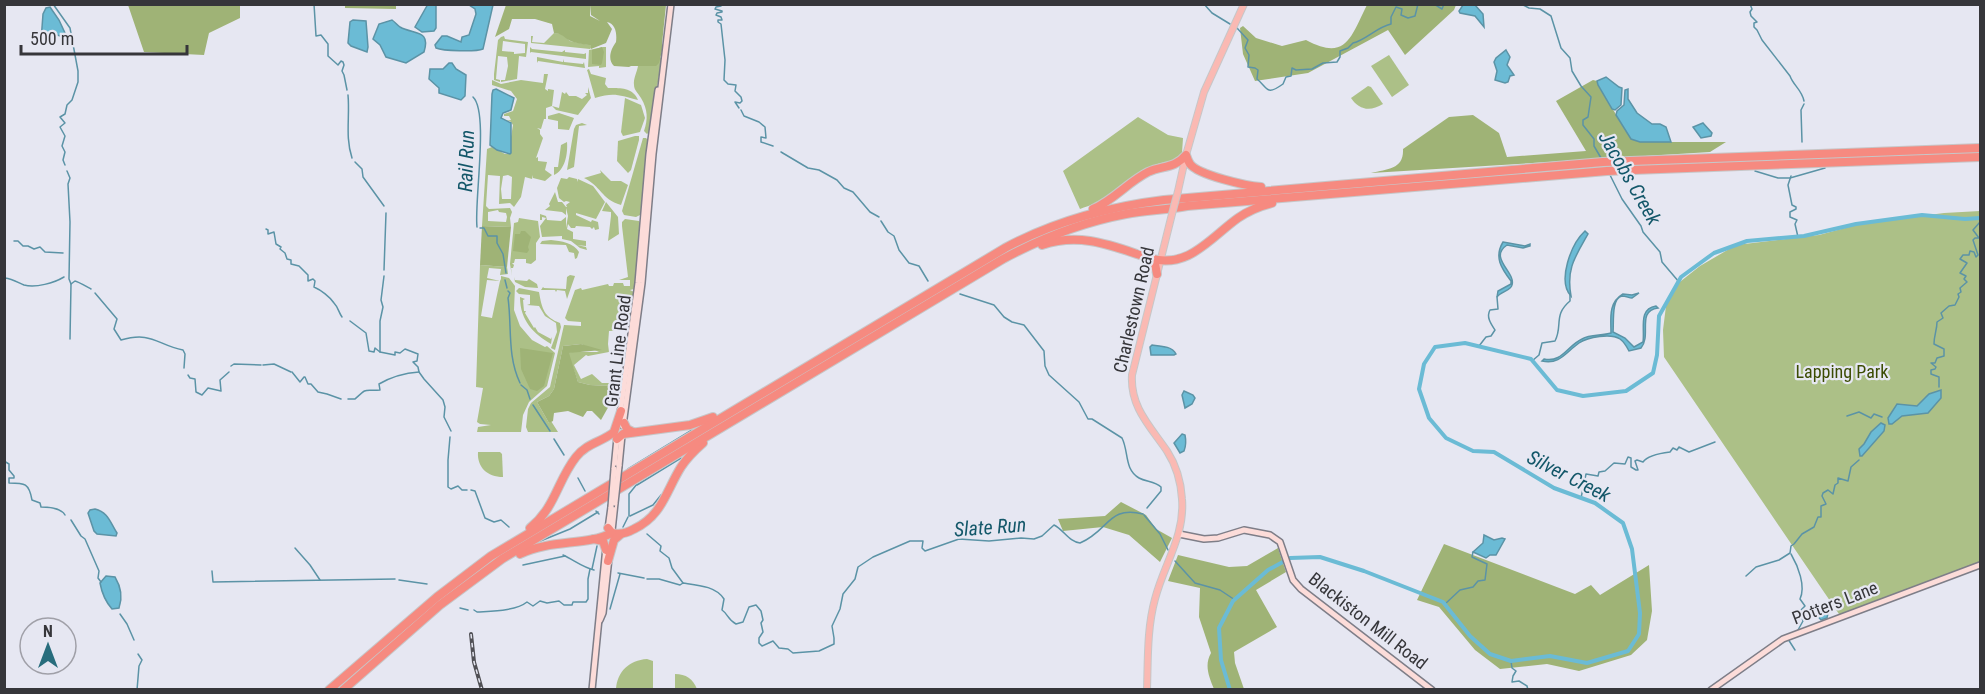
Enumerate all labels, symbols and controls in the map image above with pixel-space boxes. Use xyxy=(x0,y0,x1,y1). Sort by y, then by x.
scale bar xyxy=(21,18,188,56)
text: 500 m xyxy=(30,28,74,49)
water label: Jacobs Creek xyxy=(1594,127,1667,230)
water label: Rail Run xyxy=(453,130,479,192)
street label: Charlestown Road xyxy=(1109,245,1158,375)
street label: Grant Line Road xyxy=(600,294,635,408)
park label: Lapping Park xyxy=(1796,361,1888,382)
water label: Silver Creek xyxy=(1523,445,1616,508)
water label: Slate Run xyxy=(953,513,1027,541)
street label: Blackiston Mill Road xyxy=(1305,568,1432,673)
street label: Potters Lane xyxy=(1789,577,1881,628)
north arrow xyxy=(18,616,78,676)
text: N xyxy=(43,622,53,641)

